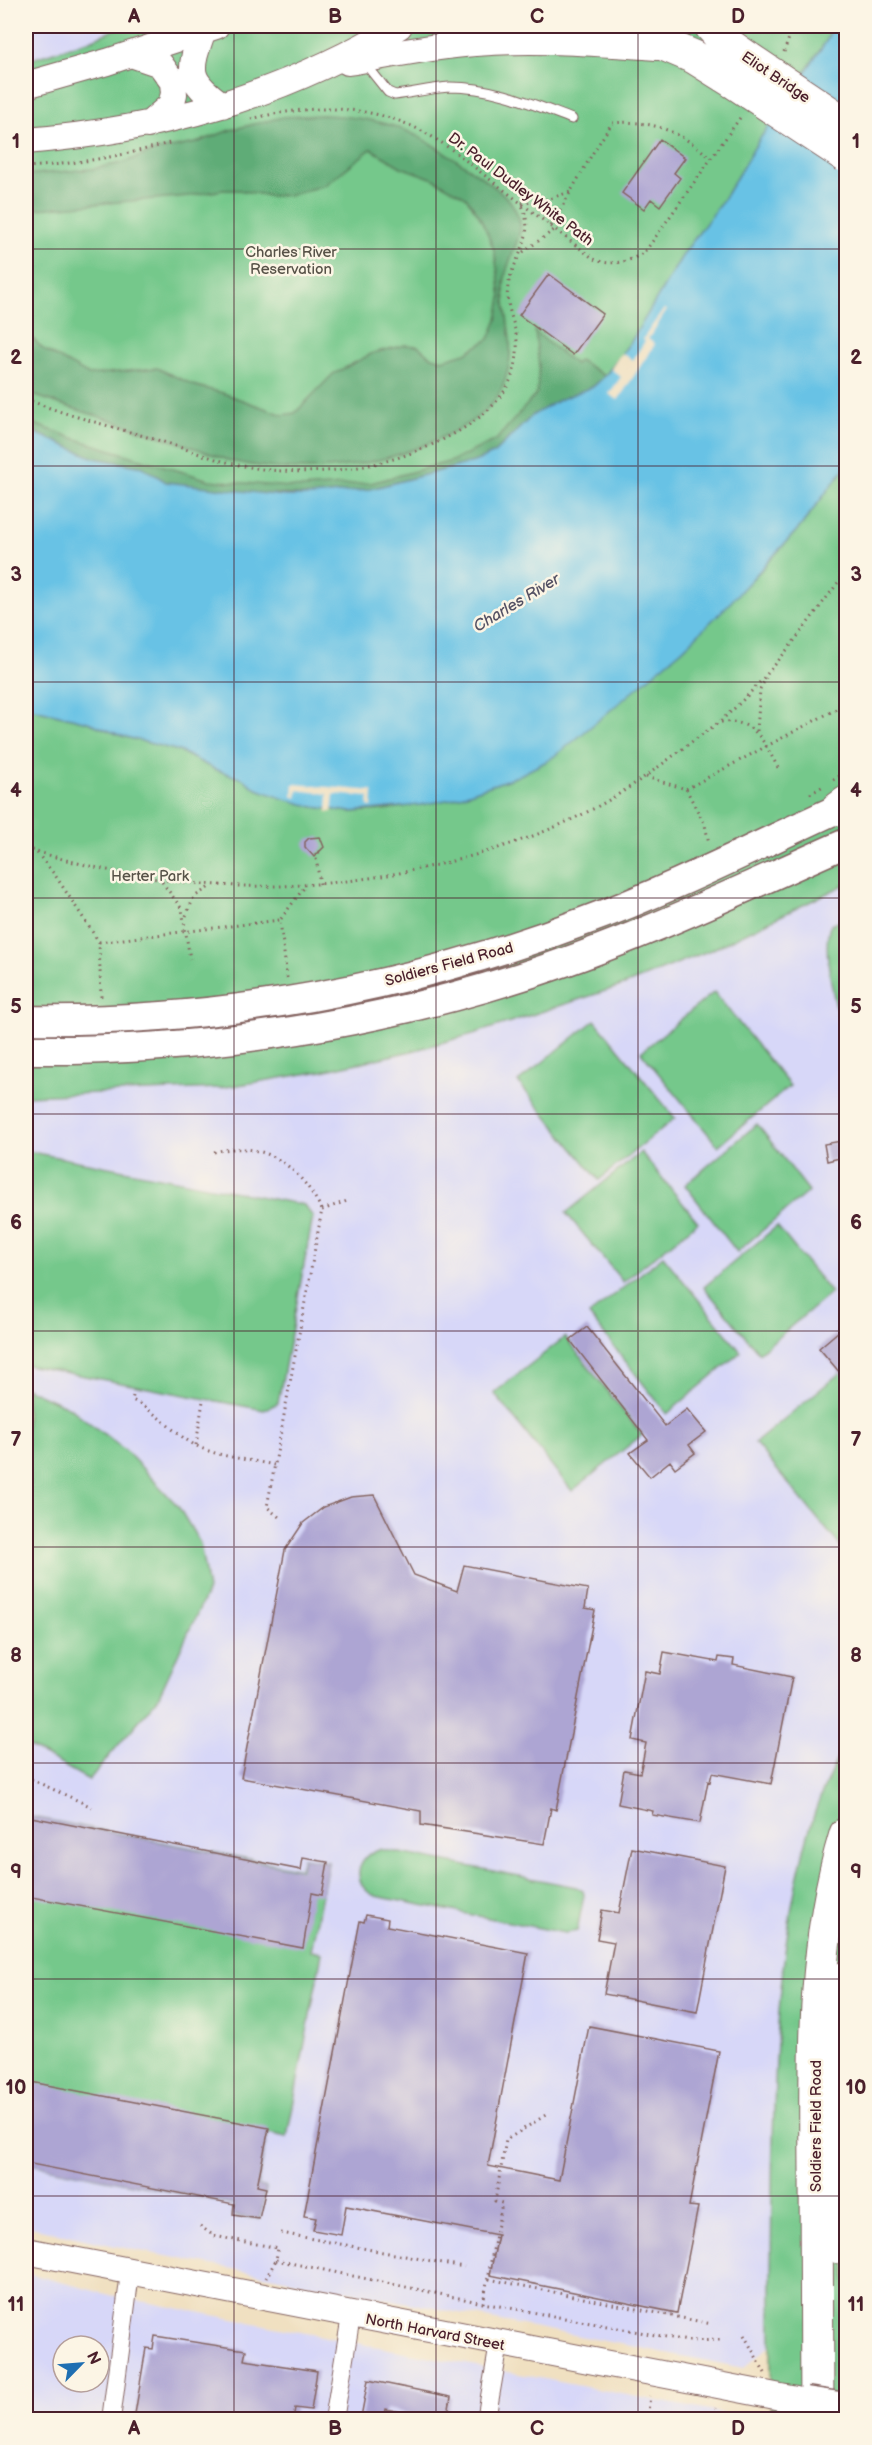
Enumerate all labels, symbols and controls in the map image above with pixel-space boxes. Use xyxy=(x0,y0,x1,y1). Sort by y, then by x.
text: A xyxy=(127,5,141,29)
text: B xyxy=(328,5,342,29)
text: C xyxy=(530,5,544,29)
text: D xyxy=(731,5,745,29)
street label: Eliot Bridge xyxy=(738,47,814,107)
street label: Dr. Paul Dudley White Path xyxy=(444,129,597,250)
text: 1 xyxy=(12,130,20,154)
text: 1 xyxy=(852,130,860,154)
park label: Charles River Reservation xyxy=(245,243,337,279)
text: 2 xyxy=(10,346,22,370)
text: 2 xyxy=(850,346,862,370)
text: 3 xyxy=(10,563,22,587)
text: 3 xyxy=(850,563,862,587)
water label: Charles River xyxy=(470,569,564,636)
text: 4 xyxy=(10,779,22,803)
text: 4 xyxy=(850,779,862,803)
park label: Herter Park xyxy=(111,867,190,886)
street label: Soldiers Field Road xyxy=(383,938,515,991)
text: 5 xyxy=(10,995,22,1019)
text: 5 xyxy=(850,995,862,1019)
text: 6 xyxy=(10,1211,22,1235)
text: 6 xyxy=(850,1211,862,1235)
text: 7 xyxy=(10,1428,22,1452)
text: 7 xyxy=(850,1428,862,1452)
text: 8 xyxy=(10,1644,22,1668)
text: 8 xyxy=(850,1644,862,1668)
text: 9 xyxy=(10,1860,22,1884)
text: 9 xyxy=(850,1860,862,1884)
street label: Soldiers Field Road xyxy=(807,2060,826,2192)
text: 10 xyxy=(6,2076,26,2100)
text: 10 xyxy=(846,2076,866,2100)
text: 11 xyxy=(8,2293,24,2317)
text: 11 xyxy=(848,2293,864,2317)
street label: North Harvard Street xyxy=(364,2310,506,2355)
north arrow xyxy=(51,2334,111,2394)
text: N xyxy=(82,2349,104,2368)
text: A xyxy=(127,2417,141,2441)
text: B xyxy=(328,2417,342,2441)
text: C xyxy=(530,2417,544,2441)
text: D xyxy=(731,2417,745,2441)

